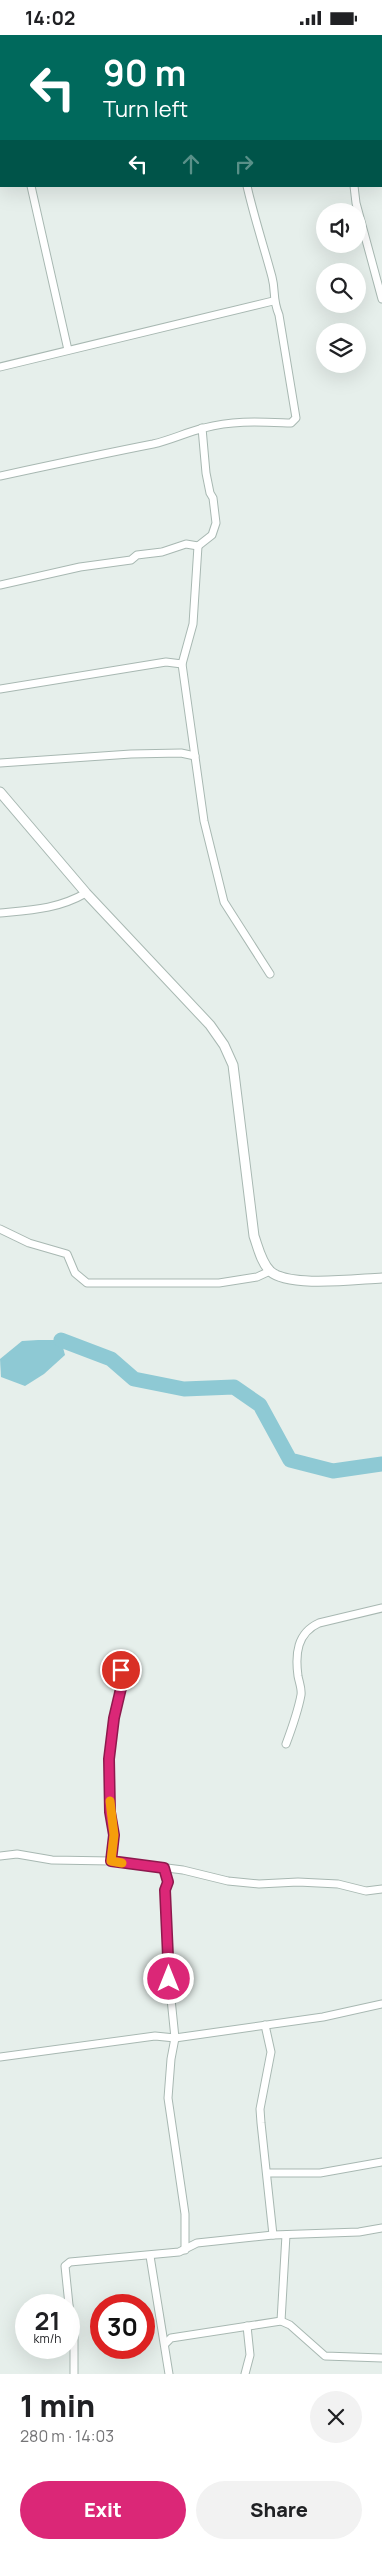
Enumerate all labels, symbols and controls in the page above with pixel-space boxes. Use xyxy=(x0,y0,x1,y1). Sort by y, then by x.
text: 14:02 xyxy=(25,5,75,31)
text: 90 m xyxy=(103,49,186,97)
icon: left xyxy=(20,55,85,120)
text: Turn left xyxy=(103,94,188,124)
icon: left xyxy=(124,150,152,178)
icon: ahead xyxy=(177,150,205,178)
icon: right xyxy=(230,150,258,178)
map controls xyxy=(316,203,366,373)
button: sound xyxy=(316,203,366,253)
button: search xyxy=(316,263,366,313)
button: layers xyxy=(316,323,366,373)
pin xyxy=(100,1649,142,1691)
icon: arrive xyxy=(107,1656,135,1684)
position arrow xyxy=(142,1952,194,2004)
speed limit sign: 30 xyxy=(90,2294,155,2359)
text: 21 xyxy=(35,2303,60,2338)
text: km/h xyxy=(34,2330,61,2347)
text: 1 min xyxy=(20,2385,95,2426)
button: close xyxy=(310,2391,362,2443)
text: 280 m · 14:03 xyxy=(20,2425,114,2447)
button: Exit xyxy=(20,2481,186,2539)
button: Share xyxy=(196,2481,362,2539)

